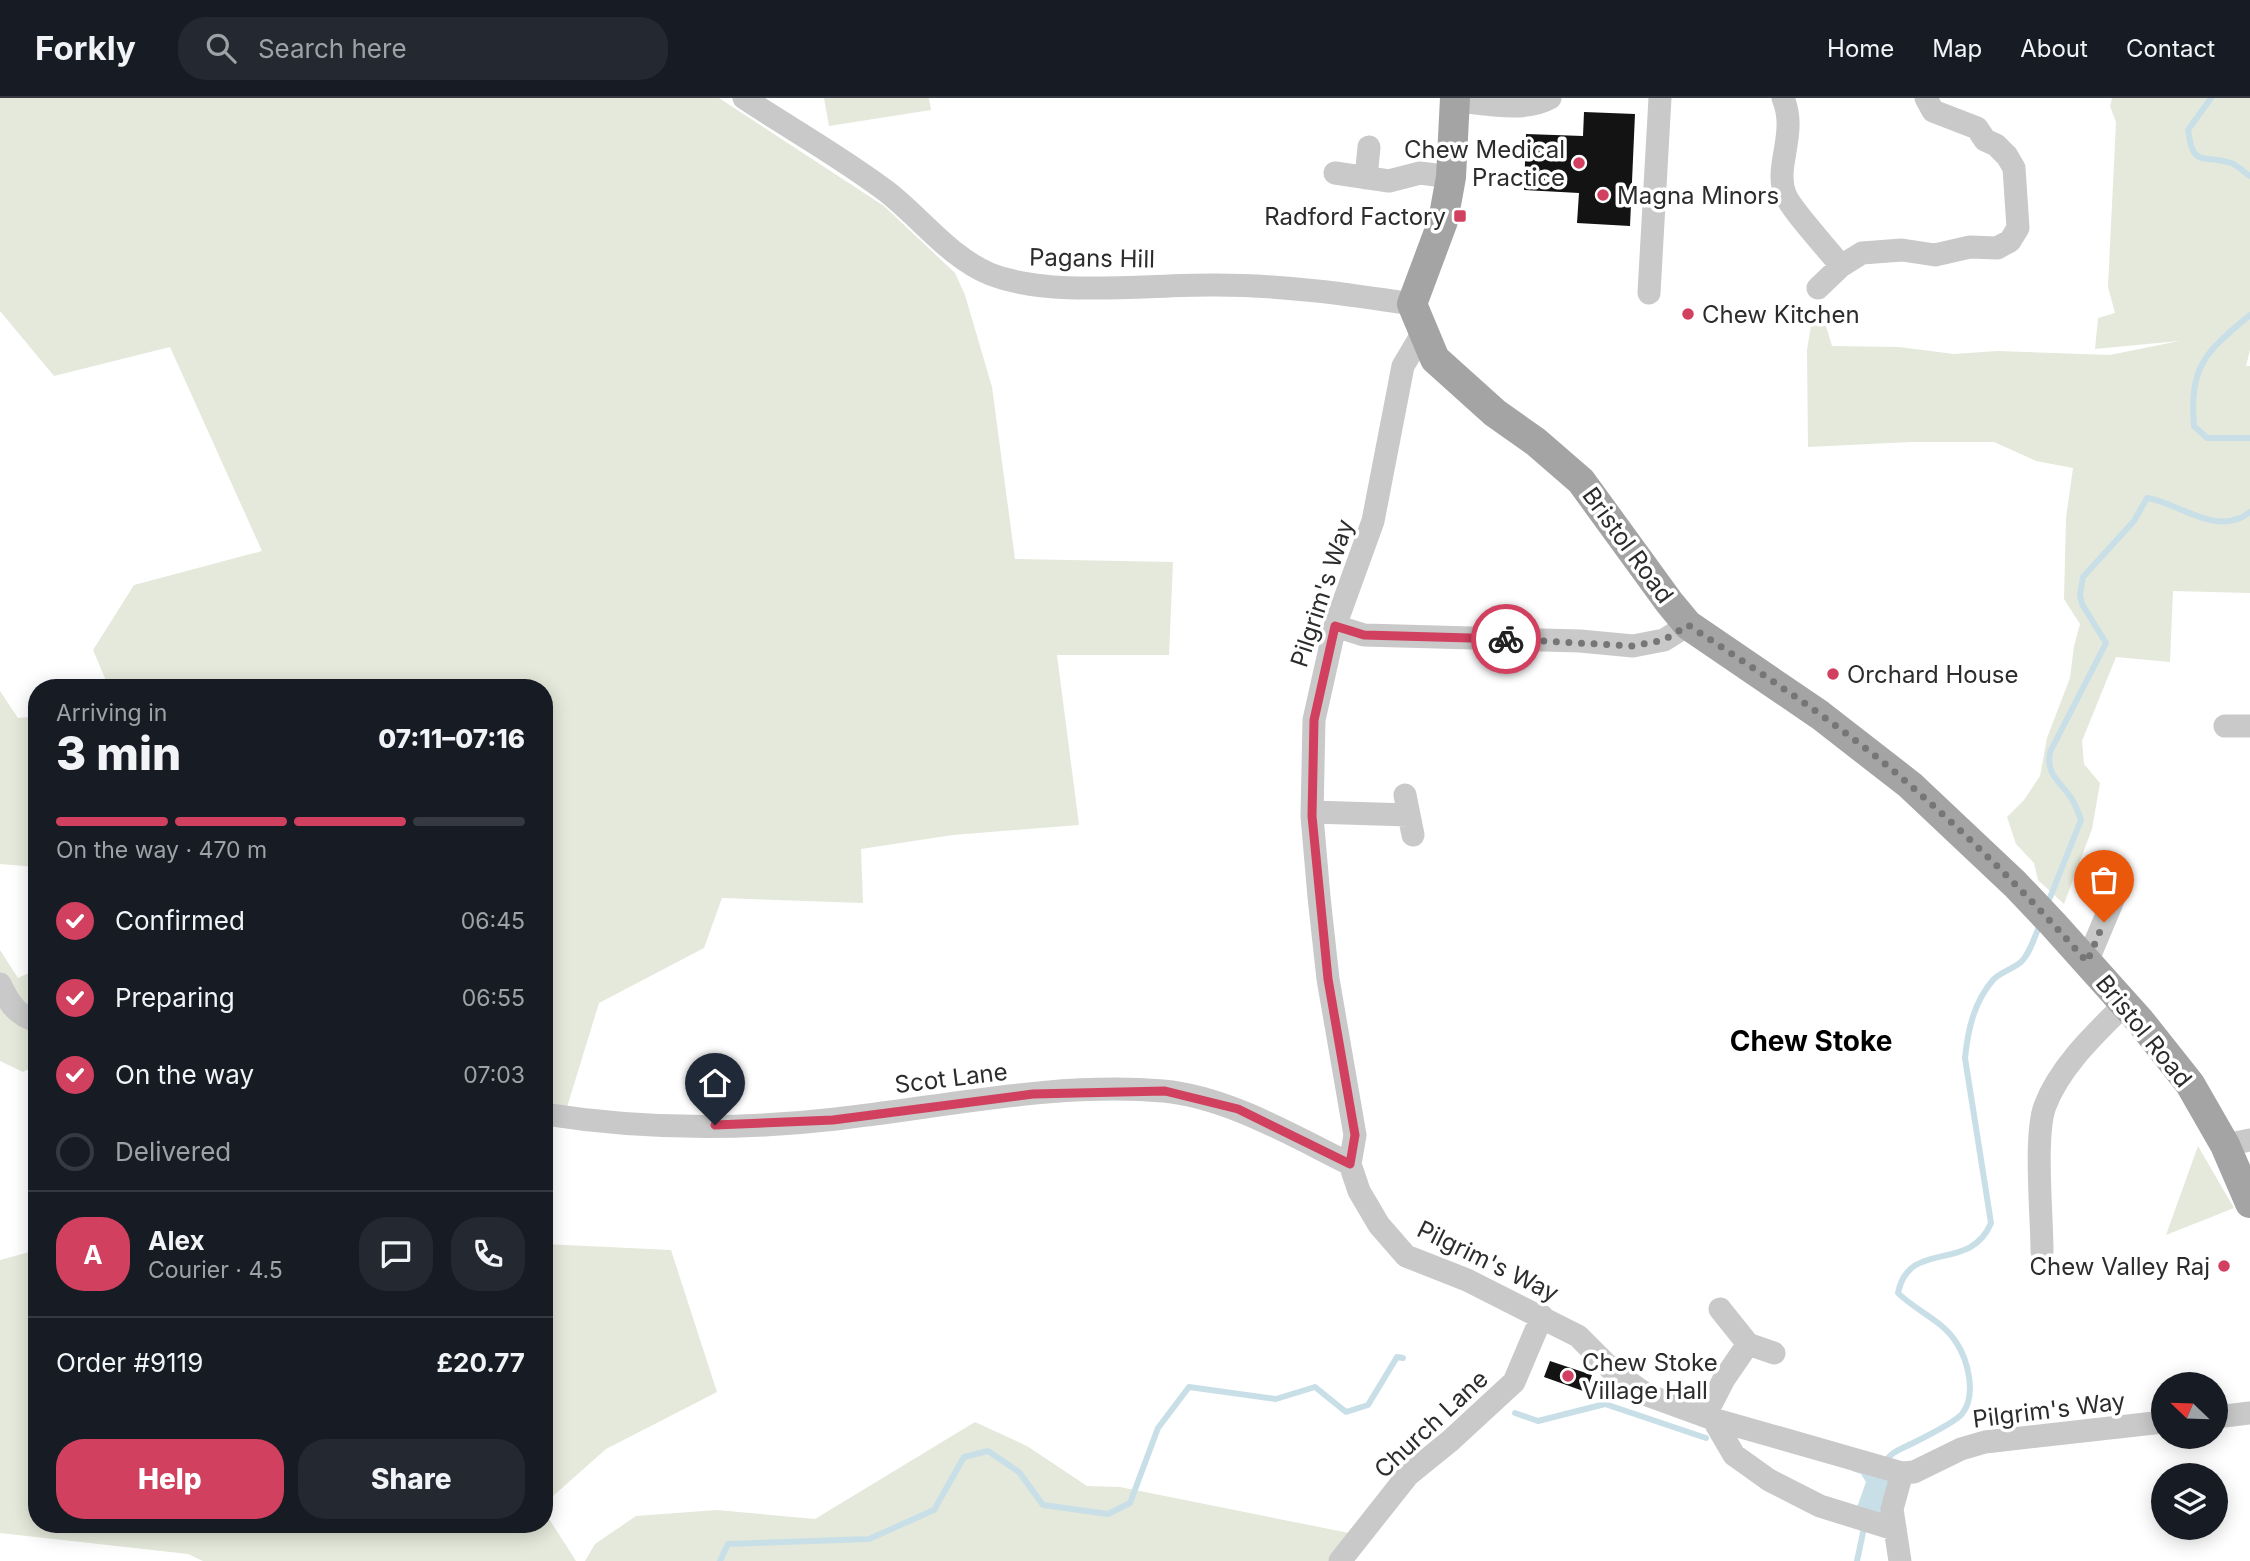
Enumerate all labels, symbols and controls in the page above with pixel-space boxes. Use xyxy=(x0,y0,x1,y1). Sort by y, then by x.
search box xyxy=(178,17,668,80)
text: Forkly xyxy=(35,28,136,68)
icon: search xyxy=(202,29,240,67)
text: Search here xyxy=(258,33,407,64)
text: Home xyxy=(1827,34,1894,63)
text: Map xyxy=(1932,34,1982,63)
text: About xyxy=(2020,34,2088,63)
text: Contact xyxy=(2126,34,2215,63)
place label: Chew Medical Practice xyxy=(1404,135,1565,192)
marker: Chew Medical Practice xyxy=(1571,155,1587,171)
place label: Magna Minors xyxy=(1617,181,1779,210)
marker: Magna Minors xyxy=(1595,187,1611,203)
place label: Radford Factory xyxy=(1264,202,1446,231)
marker: Radford Factory xyxy=(1452,208,1468,224)
street label: Pagans Hill xyxy=(1029,242,1155,274)
place label: Chew Kitchen xyxy=(1702,300,1860,329)
marker: Chew Kitchen xyxy=(1680,306,1696,322)
street label: Bristol Road xyxy=(1576,481,1680,609)
street label: Pilgrim's Way xyxy=(1284,515,1360,671)
courier xyxy=(1471,604,1541,674)
icon: bike xyxy=(1487,620,1525,658)
place label: Orchard House xyxy=(1847,660,2019,689)
marker: Orchard House xyxy=(1825,666,1841,682)
text: Arriving in xyxy=(56,699,167,727)
text: 07:11–07:16 xyxy=(378,723,525,754)
text: 3 min xyxy=(56,725,181,781)
text: On the way · 470 m xyxy=(56,836,267,864)
pin xyxy=(2074,850,2134,922)
icon: bag xyxy=(2085,861,2123,899)
icon: check xyxy=(56,902,94,940)
text: Confirmed xyxy=(115,905,245,936)
text: 06:45 xyxy=(461,907,525,935)
street label: Bristol Road xyxy=(2090,969,2198,1093)
icon: check xyxy=(56,979,94,1017)
text: Preparing xyxy=(115,982,235,1013)
text: 06:55 xyxy=(462,984,525,1012)
district label: Chew Stoke xyxy=(1730,1024,1892,1058)
pin xyxy=(685,1053,745,1125)
icon: check xyxy=(56,1056,94,1094)
street label: Scot Lane xyxy=(893,1057,1009,1099)
text: On the way xyxy=(115,1059,254,1090)
text: 07:03 xyxy=(463,1061,525,1089)
icon: home xyxy=(696,1064,734,1102)
text: Delivered xyxy=(115,1136,231,1167)
street label: Pilgrim's Way xyxy=(1413,1214,1563,1308)
button: chat xyxy=(359,1217,433,1291)
button: phone xyxy=(451,1217,525,1291)
text: Alex xyxy=(148,1225,205,1256)
text: A xyxy=(83,1239,103,1270)
place label: Chew Valley Raj xyxy=(2030,1252,2210,1281)
text: Courier · 4.5 xyxy=(148,1256,283,1284)
marker: Chew Valley Raj xyxy=(2216,1258,2232,1274)
text: Order #9119 xyxy=(56,1347,203,1378)
text: £20.77 xyxy=(436,1347,525,1378)
place label: Chew Stoke Village Hall xyxy=(1582,1348,1718,1405)
street label: Church Lane xyxy=(1368,1364,1494,1484)
marker: Chew Stoke Village Hall xyxy=(1560,1368,1576,1384)
north arrow xyxy=(2151,1372,2228,1449)
map controls xyxy=(2151,1372,2228,1540)
street label: Pilgrim's Way xyxy=(1971,1386,2127,1434)
button: Help xyxy=(56,1439,284,1519)
button: Share xyxy=(298,1439,525,1519)
button: layers xyxy=(2151,1463,2228,1540)

